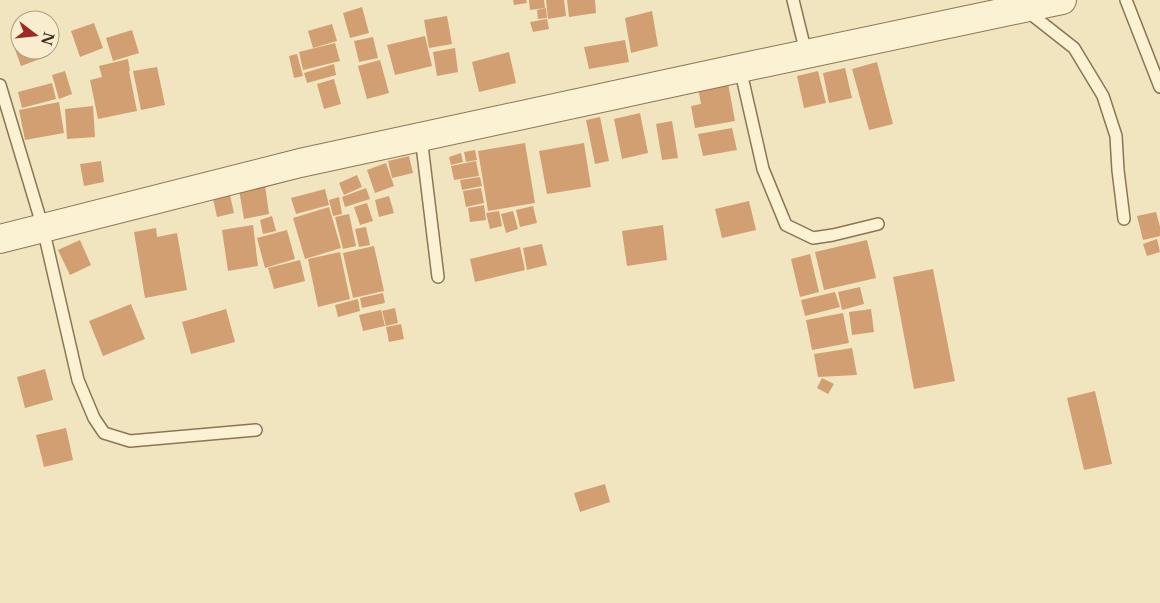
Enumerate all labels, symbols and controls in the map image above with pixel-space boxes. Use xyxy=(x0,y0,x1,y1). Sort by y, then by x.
north arrow xyxy=(10,10,60,60)
text: N xyxy=(37,30,58,47)

